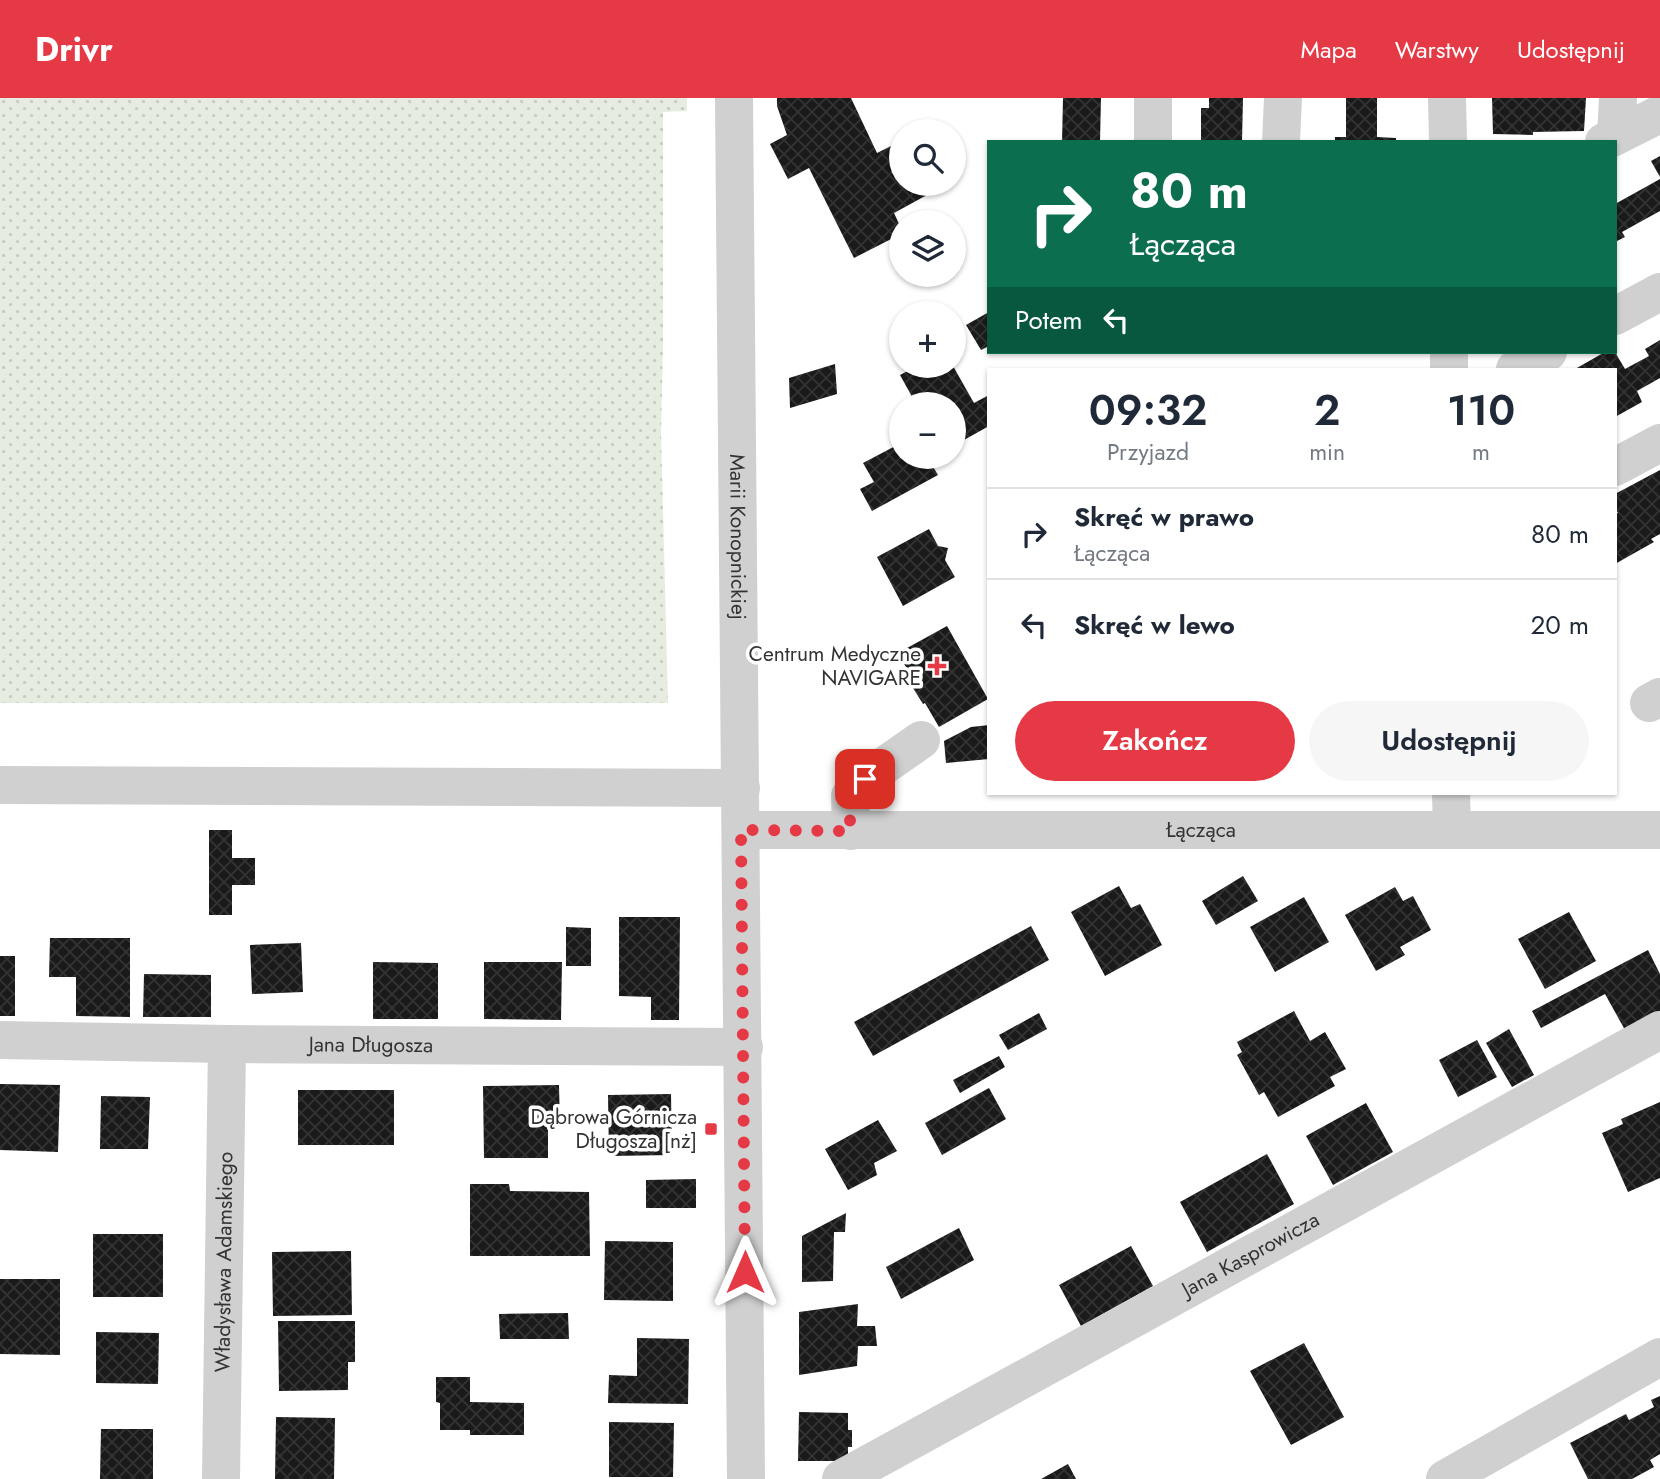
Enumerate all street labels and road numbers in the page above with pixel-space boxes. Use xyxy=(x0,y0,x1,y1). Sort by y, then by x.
street label: Marii Konopnickiej xyxy=(722,454,754,620)
street label: Łącząca xyxy=(1165,815,1236,845)
street label: Jana Długosza xyxy=(306,1029,433,1060)
street label: Władysława Adamskiego xyxy=(207,1151,241,1373)
street label: Jana Kasprowicza xyxy=(1174,1205,1325,1306)

